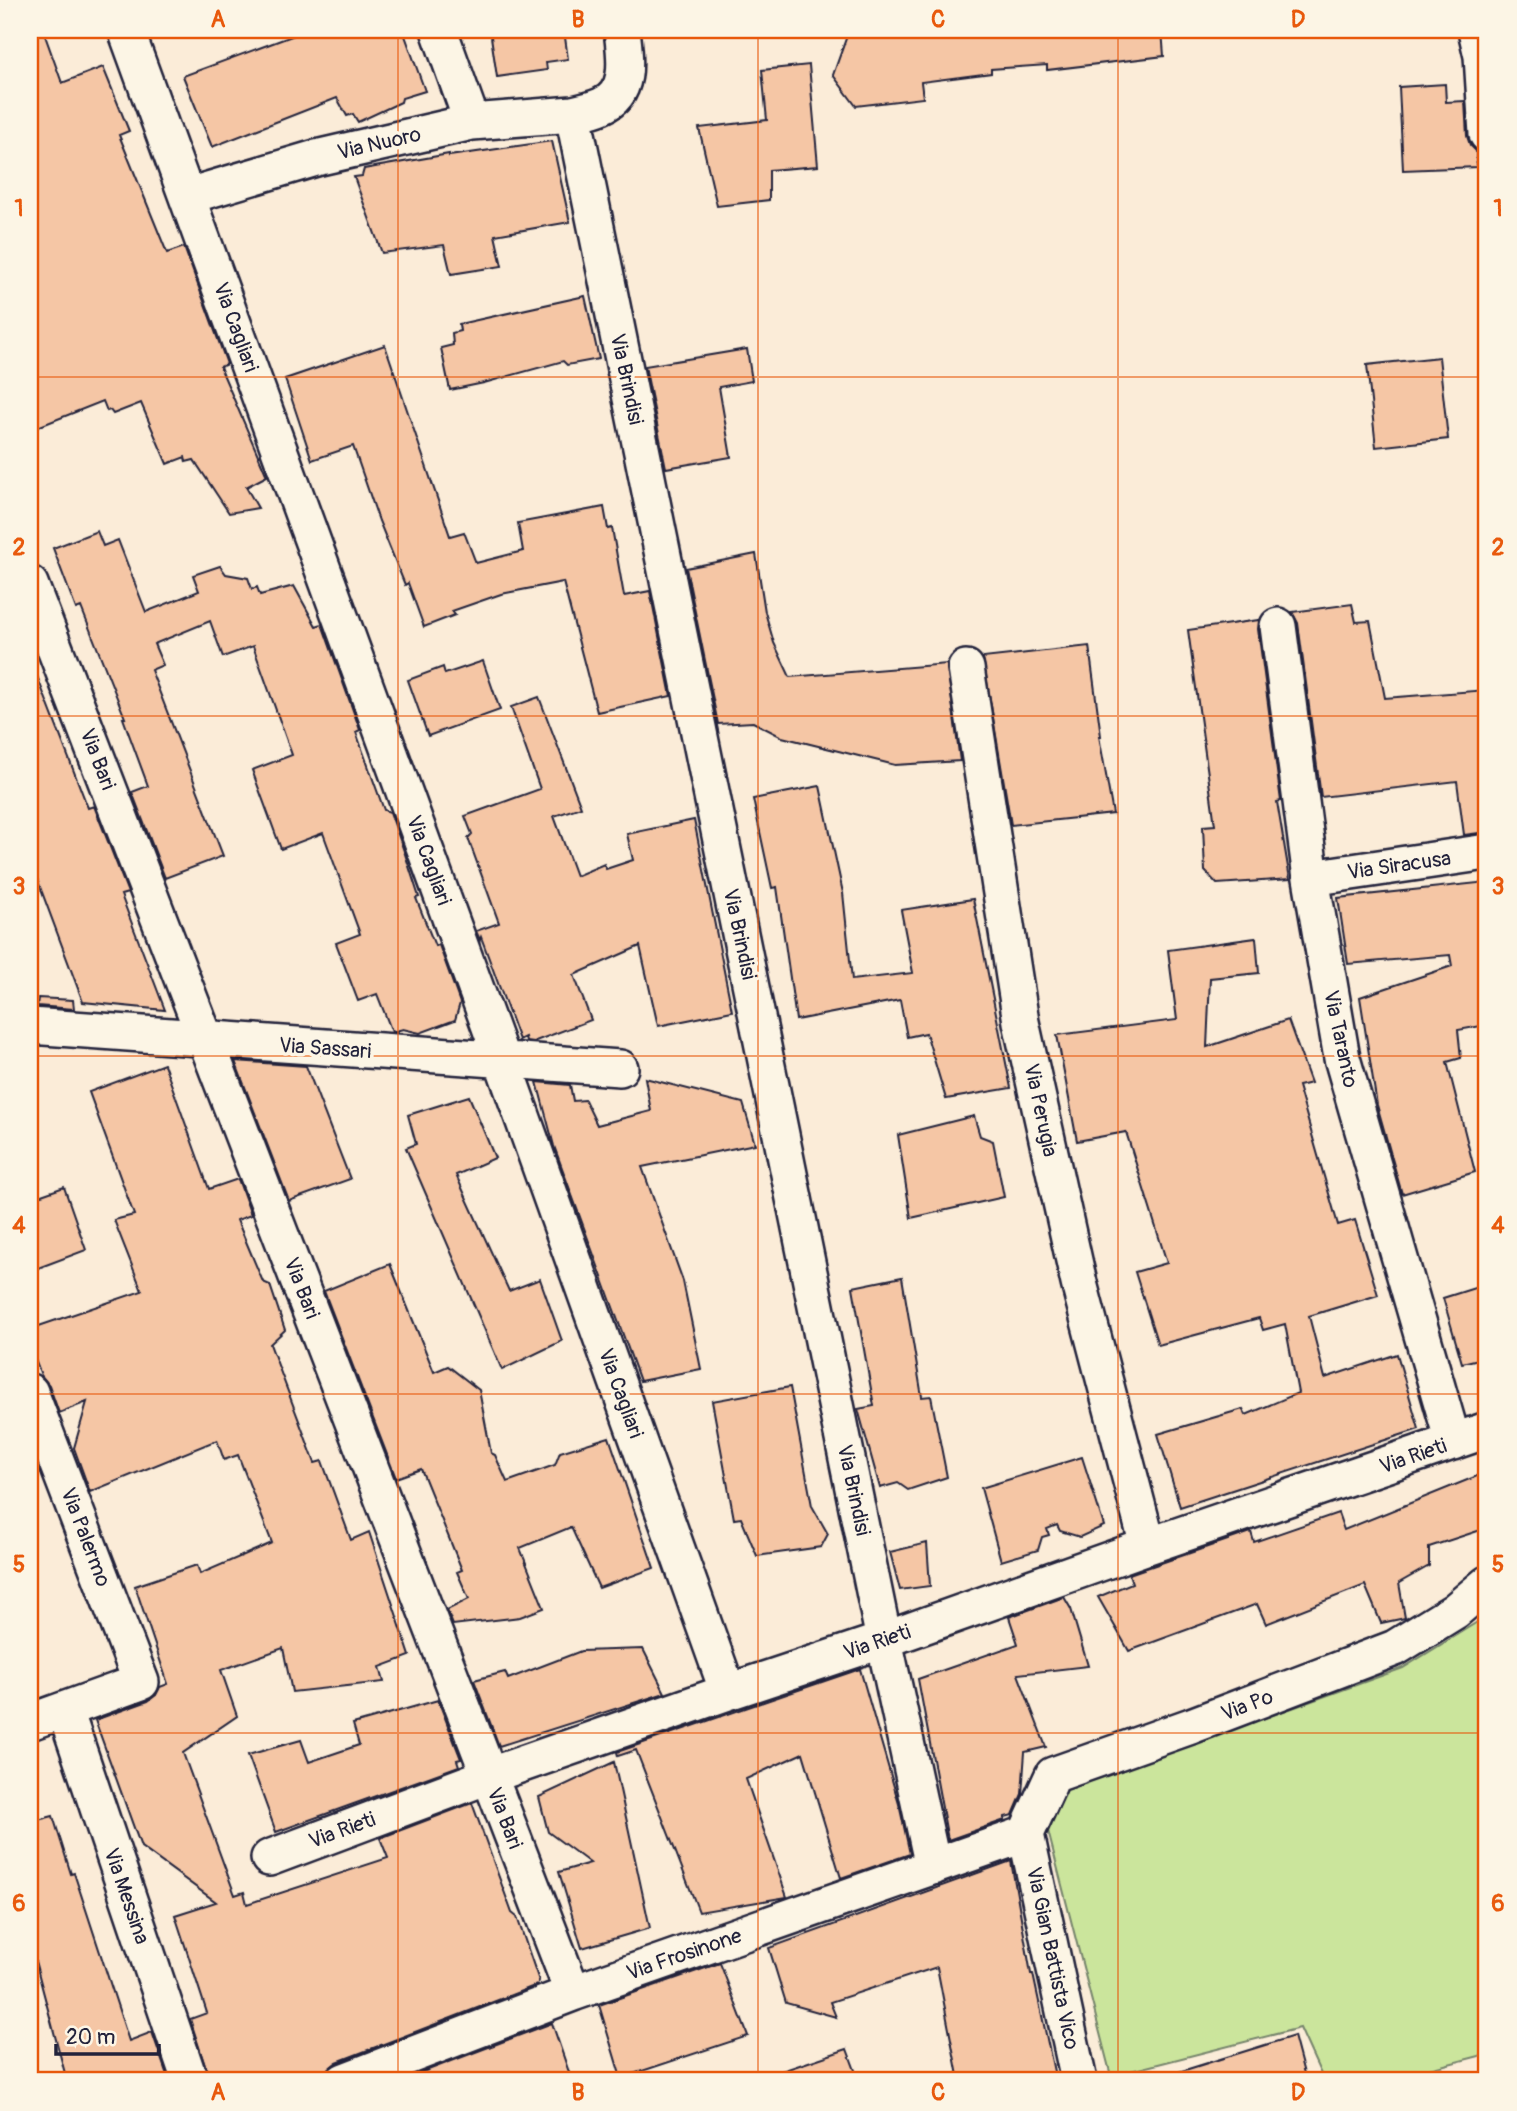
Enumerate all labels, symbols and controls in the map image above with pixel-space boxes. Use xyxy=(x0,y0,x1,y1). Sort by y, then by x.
text: A xyxy=(211,5,226,34)
text: B xyxy=(571,5,585,34)
text: C xyxy=(931,5,945,34)
text: D xyxy=(1291,5,1305,34)
street label: Via Nuoro xyxy=(335,121,424,166)
text: 1 xyxy=(15,194,24,223)
text: 1 xyxy=(1494,194,1503,223)
street label: Via Cagliari xyxy=(207,279,264,376)
street label: Via Brindisi xyxy=(604,331,649,427)
text: 2 xyxy=(13,533,26,562)
text: 2 xyxy=(1492,533,1505,562)
street label: Via Bari xyxy=(74,725,122,794)
street label: Via Cagliari xyxy=(400,812,457,909)
street label: Via Siracusa xyxy=(1346,845,1453,886)
text: 3 xyxy=(13,872,25,901)
text: 3 xyxy=(1492,872,1504,901)
street label: Via Brindisi xyxy=(717,886,762,982)
street label: Via Taranto xyxy=(1317,988,1364,1090)
street label: Via Sassari xyxy=(278,1032,372,1065)
street label: Via Perugia xyxy=(1017,1061,1064,1159)
text: 4 xyxy=(12,1211,26,1240)
text: 4 xyxy=(1491,1211,1505,1240)
street label: Via Bari xyxy=(278,1254,326,1323)
street label: Via Cagliari xyxy=(592,1345,649,1442)
street label: Via Rieti xyxy=(1376,1432,1450,1480)
street label: Via Brindisi xyxy=(831,1442,876,1538)
street label: Via Palermo xyxy=(54,1484,117,1591)
text: 5 xyxy=(13,1550,25,1579)
text: 5 xyxy=(1492,1550,1504,1579)
street label: Via Rieti xyxy=(840,1618,914,1666)
street label: Via Po xyxy=(1217,1683,1277,1728)
street label: Via Bari xyxy=(481,1784,529,1853)
street label: Via Rieti xyxy=(305,1806,379,1855)
street label: Via Messina xyxy=(97,1844,156,1948)
street label: Via Gian Battista Vico xyxy=(1020,1864,1085,2052)
text: 6 xyxy=(12,1889,26,1918)
text: 6 xyxy=(1491,1889,1505,1918)
street label: Via Frosinone xyxy=(623,1922,746,1987)
scale bar xyxy=(56,2013,159,2057)
text: 20 m xyxy=(66,2024,115,2051)
text: A xyxy=(211,2078,226,2107)
text: B xyxy=(571,2078,585,2107)
text: C xyxy=(931,2078,945,2107)
text: D xyxy=(1291,2078,1305,2107)

